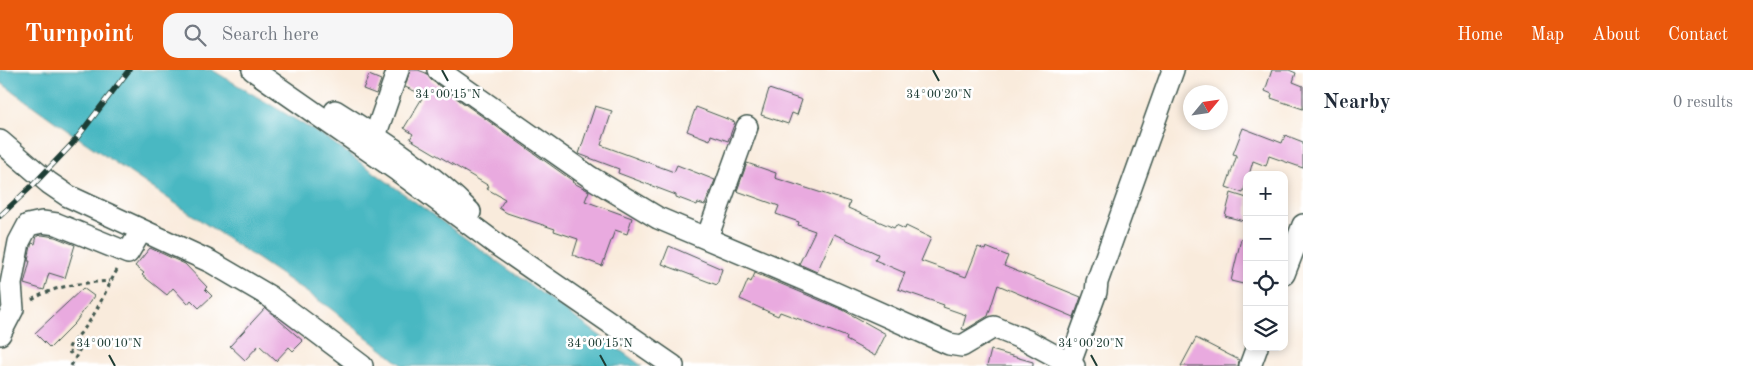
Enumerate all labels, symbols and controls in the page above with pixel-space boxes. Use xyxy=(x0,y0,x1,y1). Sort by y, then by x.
search box xyxy=(163,13,513,58)
icon: search xyxy=(181,21,209,49)
text: Turnpoint xyxy=(25,23,133,47)
text: Search here xyxy=(221,26,319,45)
text: Home xyxy=(1457,26,1503,44)
text: Map xyxy=(1531,26,1564,44)
text: About xyxy=(1592,26,1640,44)
text: Contact xyxy=(1668,26,1728,44)
north arrow xyxy=(1183,85,1228,130)
text: 34°00'15"N xyxy=(415,88,481,101)
text: 34°00'20"N xyxy=(906,89,972,101)
text: Nearby xyxy=(1323,92,1391,113)
text: 0 results xyxy=(1673,95,1733,111)
map controls xyxy=(1243,171,1288,351)
button: + xyxy=(1243,171,1288,216)
button: − xyxy=(1243,216,1288,261)
button: locate xyxy=(1243,261,1288,306)
button: layers xyxy=(1243,306,1288,351)
text: 34°00'15"N xyxy=(567,337,633,350)
text: 34°00'10"N xyxy=(76,338,142,350)
text: 34°00'20"N xyxy=(1058,338,1124,350)

